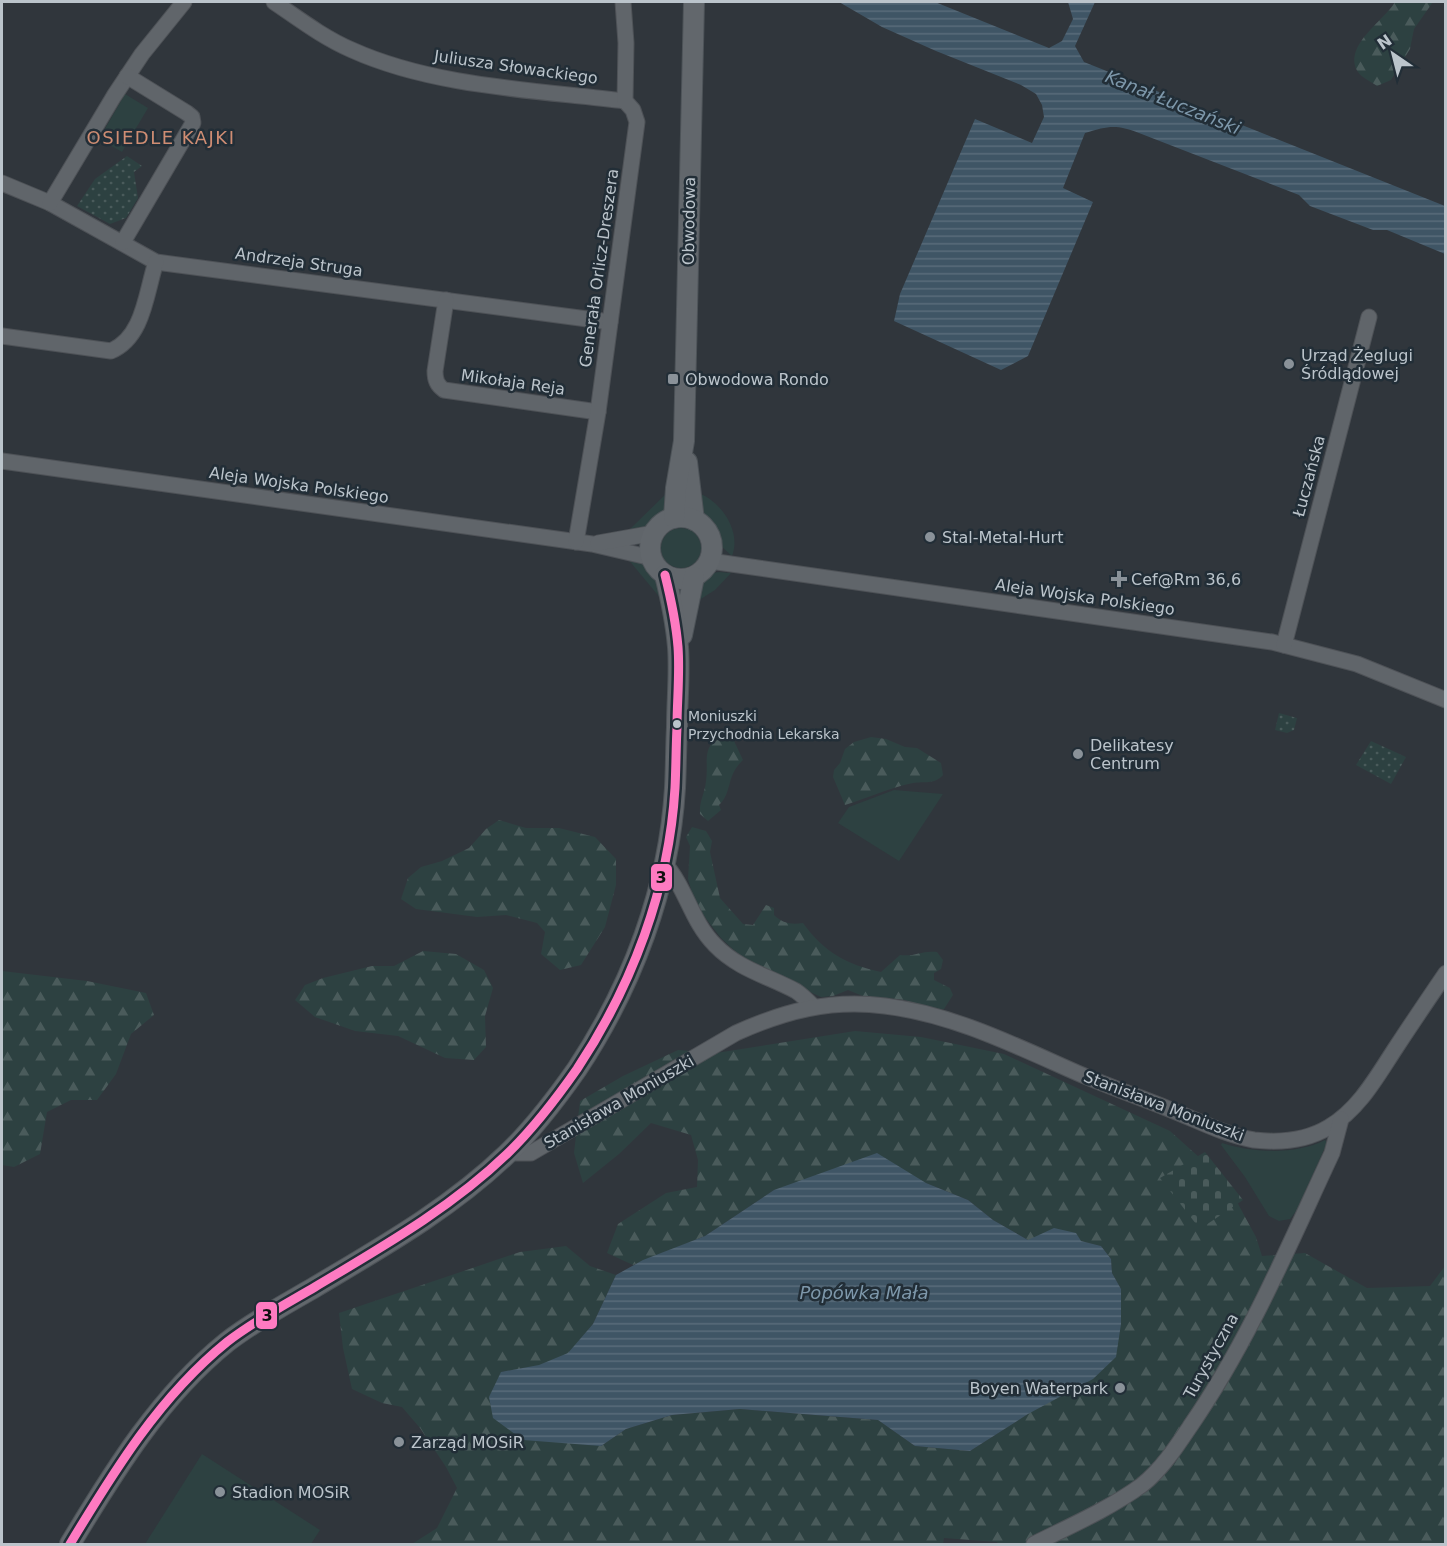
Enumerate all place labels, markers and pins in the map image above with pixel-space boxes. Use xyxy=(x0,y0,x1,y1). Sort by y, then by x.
place label: Urząd Żeglugi Śródlądowej xyxy=(1301,346,1413,383)
marker: Urząd Żeglugi Śródlądowej xyxy=(1282,357,1296,371)
place label: Obwodowa Rondo xyxy=(685,370,829,389)
marker: Obwodowa Rondo xyxy=(666,372,680,386)
place label: Stal-Metal-Hurt xyxy=(942,528,1063,547)
marker: Stal-Metal-Hurt xyxy=(923,530,937,544)
place label: Cef@Rm 36,6 xyxy=(1131,570,1241,589)
marker: Cef@Rm 36,6 xyxy=(1112,572,1126,586)
place label: Moniuszki Przychodnia Lekarska xyxy=(688,708,840,742)
marker: Moniuszki Przychodnia Lekarska xyxy=(671,718,683,730)
place label: Delikatesy Centrum xyxy=(1090,736,1174,773)
marker: Delikatesy Centrum xyxy=(1071,747,1085,761)
place label: Boyen Waterpark xyxy=(970,1379,1109,1398)
marker: Boyen Waterpark xyxy=(1113,1381,1127,1395)
place label: Zarząd MOSiR xyxy=(411,1433,524,1452)
marker: Zarząd MOSiR xyxy=(392,1435,406,1449)
place label: Stadion MOSiR xyxy=(232,1483,350,1502)
marker: Stadion MOSiR xyxy=(213,1485,227,1499)

